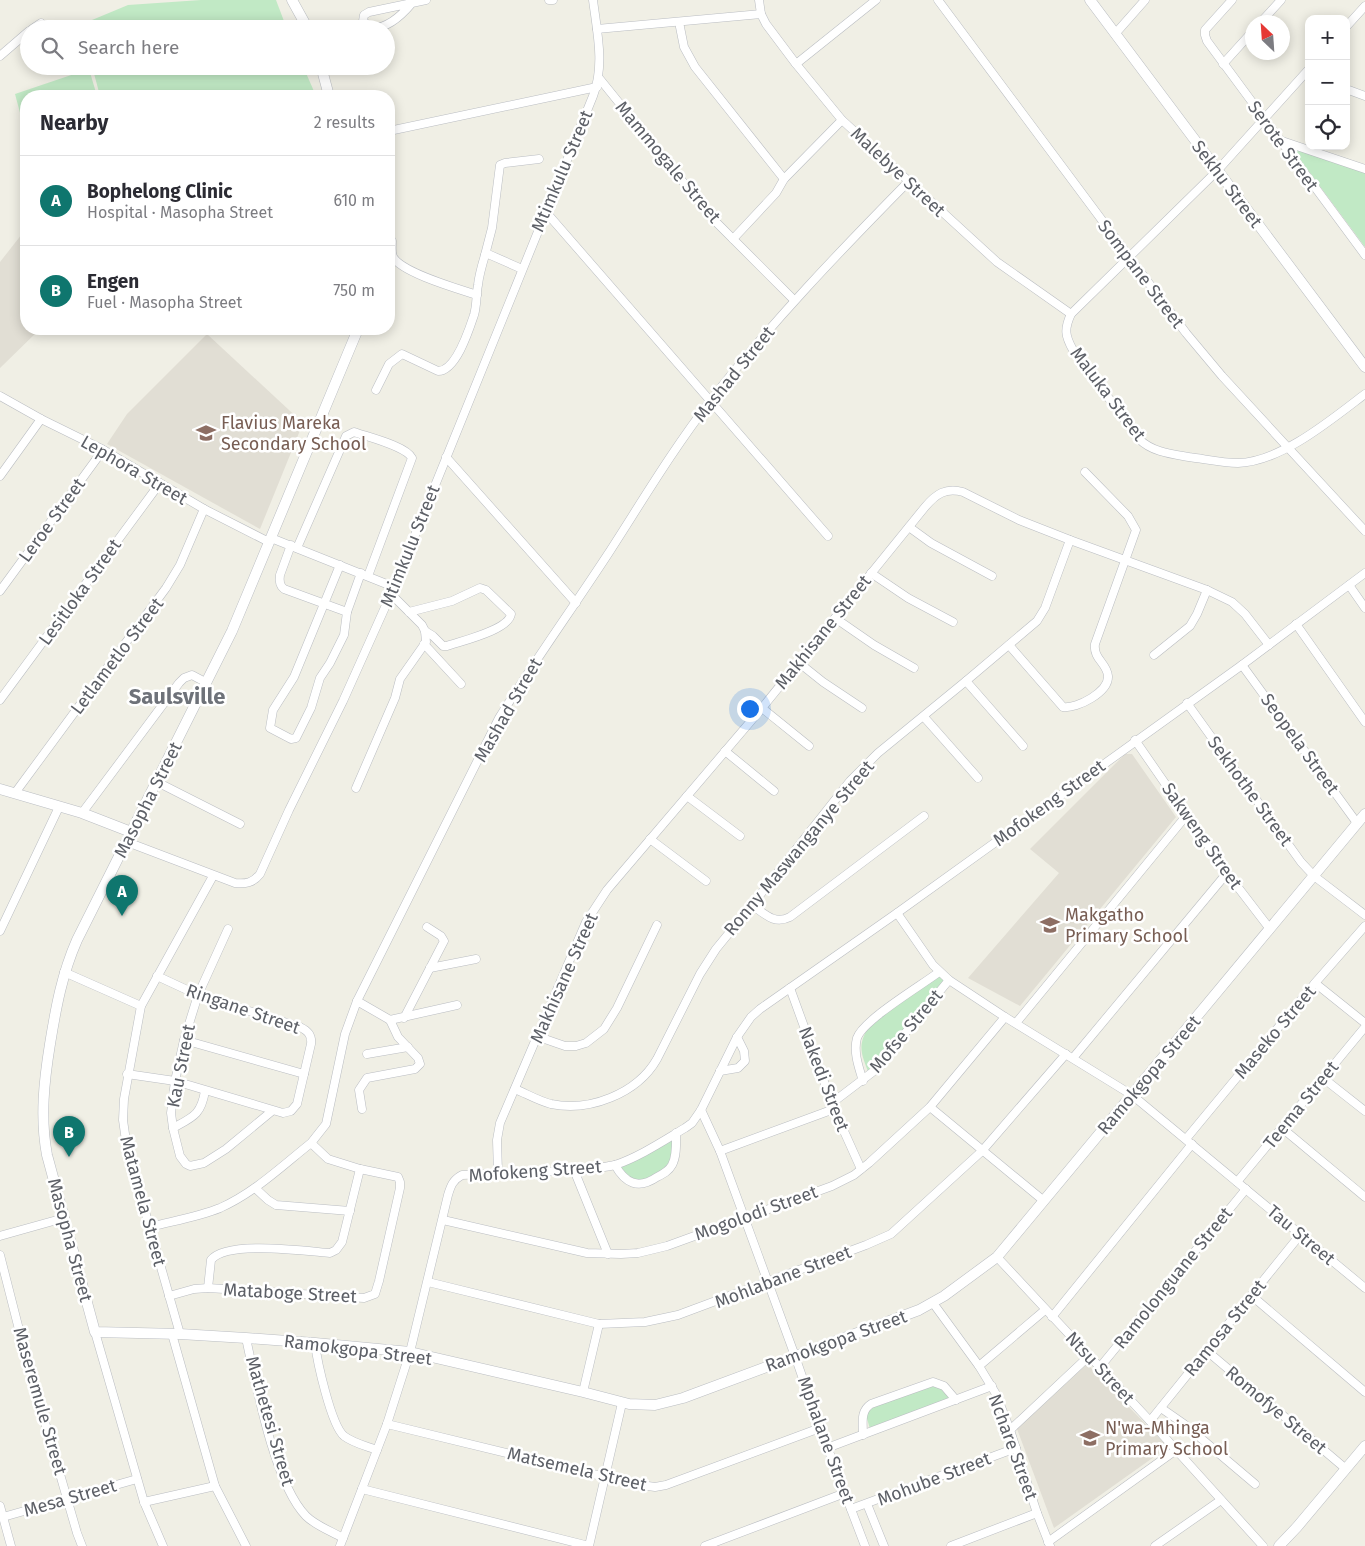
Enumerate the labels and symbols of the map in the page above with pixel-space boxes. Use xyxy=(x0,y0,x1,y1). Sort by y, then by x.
north arrow xyxy=(1245,15,1290,60)
street label: Mammogale Street xyxy=(611,97,726,228)
street label: Serote Street xyxy=(1243,97,1323,196)
street label: Mtimkulu Street xyxy=(526,106,598,235)
street label: Malebye Street xyxy=(846,123,950,222)
street label: Sekhu Street xyxy=(1187,136,1267,232)
street label: Sompane Street xyxy=(1093,215,1189,333)
street label: Mashad Street xyxy=(689,321,780,426)
street label: Maluka Street xyxy=(1066,343,1151,446)
place label: Flavius Mareka Secondary School xyxy=(221,412,366,455)
school or university icon: Flavius Mareka Secondary School xyxy=(195,422,217,444)
street label: Lephora Street xyxy=(77,431,192,510)
street label: Leroe Street xyxy=(14,473,90,566)
street label: Mtimkulu Street xyxy=(375,481,445,610)
street label: Lesitloka Street xyxy=(34,534,126,650)
street label: Makhisane Street xyxy=(770,570,876,694)
street label: Letlametlo Street xyxy=(66,593,168,719)
street label: Mashad Street xyxy=(469,654,547,766)
district label: Saulsville xyxy=(129,683,225,710)
street label: Seopela Street xyxy=(1256,689,1344,799)
your location xyxy=(737,696,763,722)
street label: Sekhothe Street xyxy=(1203,732,1298,851)
street label: Masopha Street xyxy=(109,738,187,862)
street label: Ronny Maswanganye Street xyxy=(719,755,879,940)
street label: Mofokeng Street xyxy=(989,755,1110,851)
street label: Sakweng Street xyxy=(1157,778,1247,894)
pin: A xyxy=(106,875,138,916)
place label: Makgatho Primary School xyxy=(1065,904,1188,947)
street label: Makhisane Street xyxy=(525,909,603,1047)
school or university icon: Makgatho Primary School xyxy=(1039,914,1061,936)
street label: Ringane Street xyxy=(183,979,303,1039)
street label: Maseko Street xyxy=(1230,981,1321,1083)
street label: Mofse Street xyxy=(865,984,948,1077)
street label: Ramokgopa Street xyxy=(1093,1010,1206,1139)
street label: Kau Street xyxy=(162,1022,200,1110)
street label: Nakedi Street xyxy=(794,1024,854,1135)
street label: Teema Street xyxy=(1259,1056,1343,1153)
pin: B xyxy=(53,1116,85,1157)
street label: Matamela Street xyxy=(115,1134,171,1269)
street label: Mofokeng Street xyxy=(468,1155,603,1187)
street label: Masopha Street xyxy=(43,1176,97,1305)
street label: Mogolodi Street xyxy=(692,1180,821,1245)
street label: Tau Street xyxy=(1262,1200,1340,1270)
street label: Ramolonguane Street xyxy=(1109,1202,1237,1353)
street label: Mohlabane Street xyxy=(712,1241,855,1313)
street label: Ramosa Street xyxy=(1179,1275,1271,1381)
street label: Mataboge Street xyxy=(223,1279,358,1308)
street label: Ramokgopa Street xyxy=(762,1305,910,1377)
street label: Maseremule Street xyxy=(8,1325,72,1478)
street label: Ntsu Street xyxy=(1061,1327,1140,1409)
street label: Ramokgopa Street xyxy=(283,1330,434,1370)
street label: Mathetesi Street xyxy=(241,1354,299,1489)
street label: Romofye Street xyxy=(1221,1361,1331,1459)
street label: Mphalane Street xyxy=(793,1373,859,1507)
street label: Nchare Street xyxy=(984,1391,1043,1503)
place label: N'wa-Mhinga Primary School xyxy=(1105,1417,1228,1460)
school or university icon: N'wa-Mhinga Primary School xyxy=(1079,1427,1101,1449)
street label: Matsemela Street xyxy=(505,1442,649,1496)
street label: Mohube Street xyxy=(874,1447,994,1511)
street label: Mesa Street xyxy=(21,1474,119,1522)

